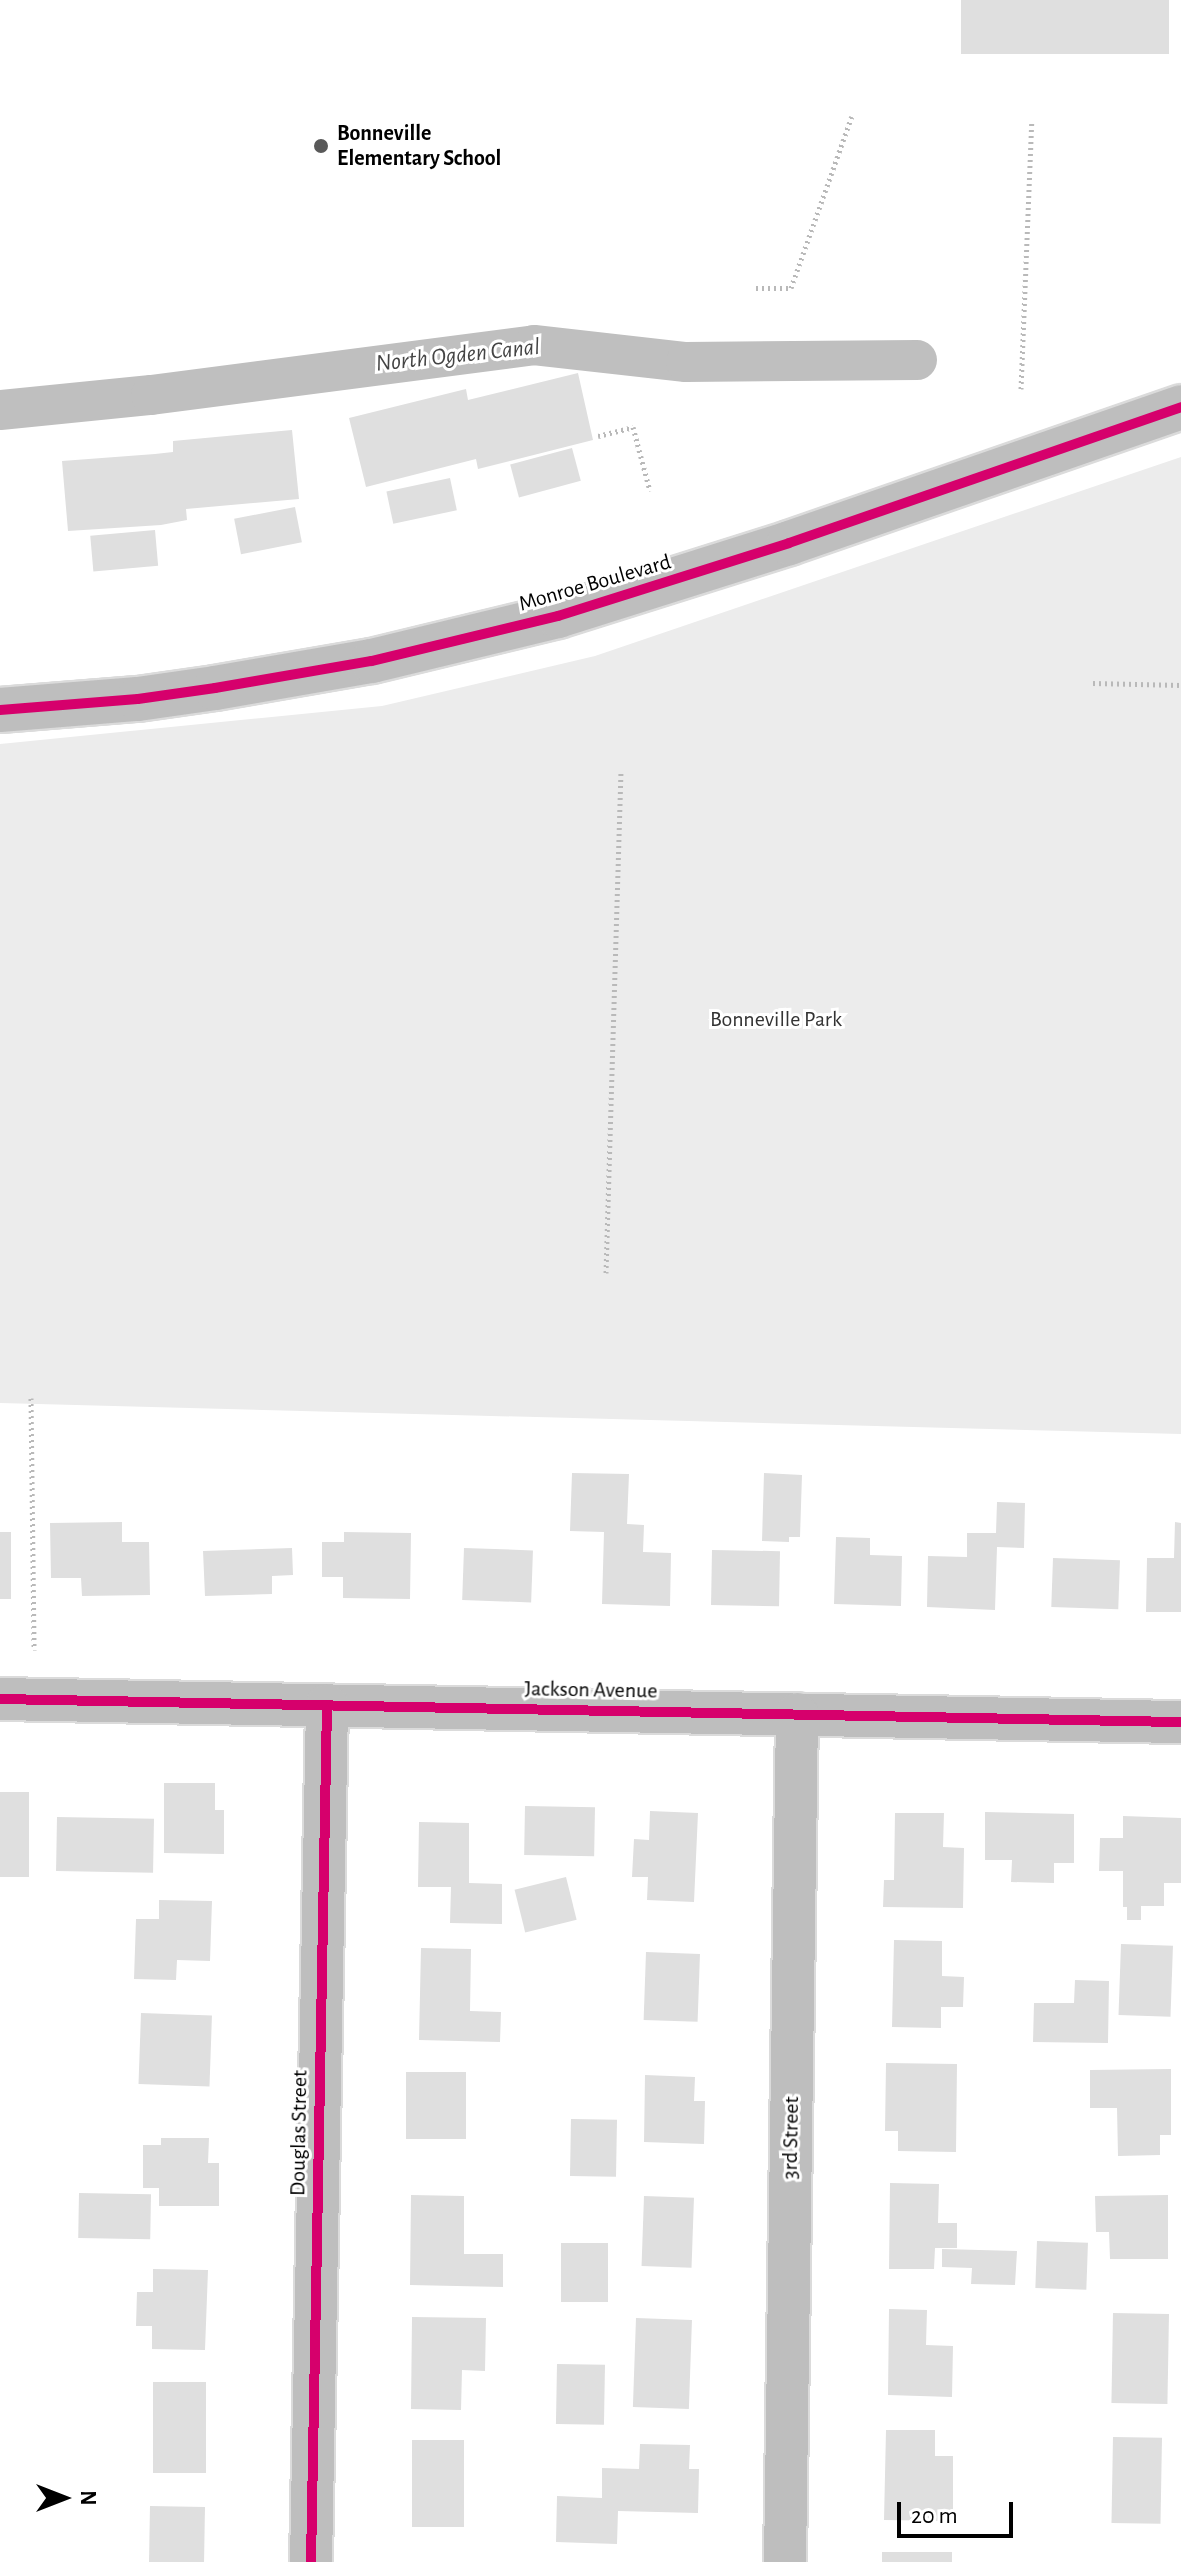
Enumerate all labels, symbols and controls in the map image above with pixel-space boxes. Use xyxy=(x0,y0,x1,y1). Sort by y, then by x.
place label: Bonneville Elementary School xyxy=(337,120,501,172)
marker: Bonneville Elementary School xyxy=(312,137,330,155)
water label: North Ogden Canal xyxy=(374,333,542,379)
street label: Monroe Boulevard xyxy=(516,549,674,617)
park label: Bonneville Park xyxy=(710,1007,842,1033)
street label: Jackson Avenue xyxy=(524,1676,658,1704)
street label: Douglas Street xyxy=(285,2070,313,2196)
street label: 3rd Street xyxy=(777,2096,805,2180)
north arrow xyxy=(24,2458,104,2538)
scale bar xyxy=(901,2486,1017,2536)
text: N xyxy=(77,2490,99,2506)
text: 20 m xyxy=(911,2504,958,2528)

